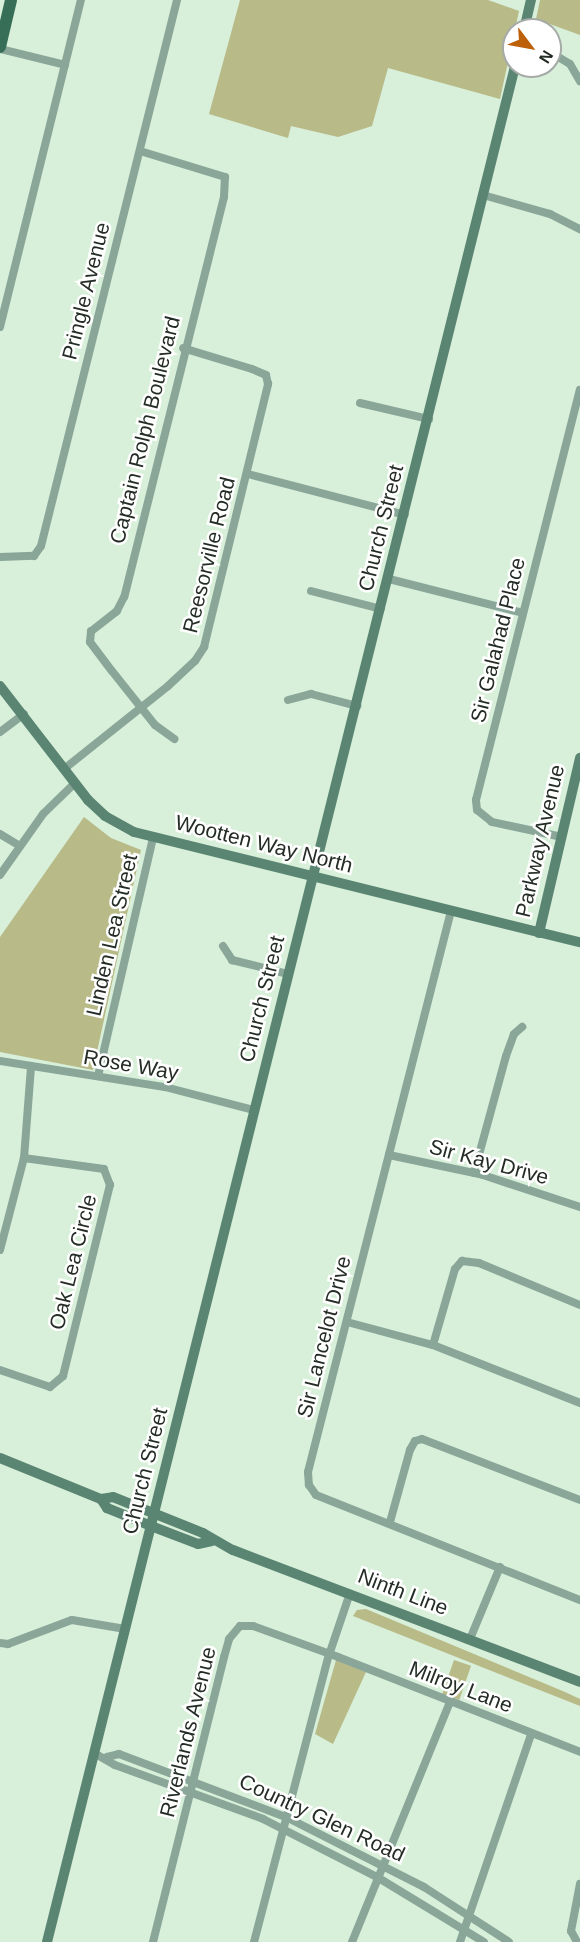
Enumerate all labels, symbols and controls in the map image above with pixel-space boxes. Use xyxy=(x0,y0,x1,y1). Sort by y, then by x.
north arrow xyxy=(502,18,562,78)
text: N xyxy=(536,47,556,66)
street label: Pringle Avenue xyxy=(57,219,115,363)
street label: Captain Rolph Boulevard xyxy=(105,314,185,546)
street label: Church Street xyxy=(353,462,409,594)
street label: Reesorville Road xyxy=(177,474,241,636)
street label: Sir Galahad Place xyxy=(465,555,531,725)
street label: Parkway Avenue xyxy=(510,762,570,920)
street label: Wootten Way North xyxy=(173,810,355,878)
street label: Linden Lea Street xyxy=(81,851,143,1019)
street label: Church Street xyxy=(234,933,290,1065)
street label: Rose Way xyxy=(82,1044,180,1086)
street label: Sir Kay Drive xyxy=(427,1134,551,1190)
street label: Oak Lea Circle xyxy=(44,1192,102,1332)
street label: Sir Lancelot Drive xyxy=(292,1254,356,1420)
street label: Church Street xyxy=(117,1405,173,1537)
street label: Ninth Line xyxy=(354,1563,452,1621)
street label: Riverlands Avenue xyxy=(154,1644,222,1820)
street label: Milroy Lane xyxy=(406,1656,516,1718)
street label: Country Glen Road xyxy=(235,1769,409,1867)

